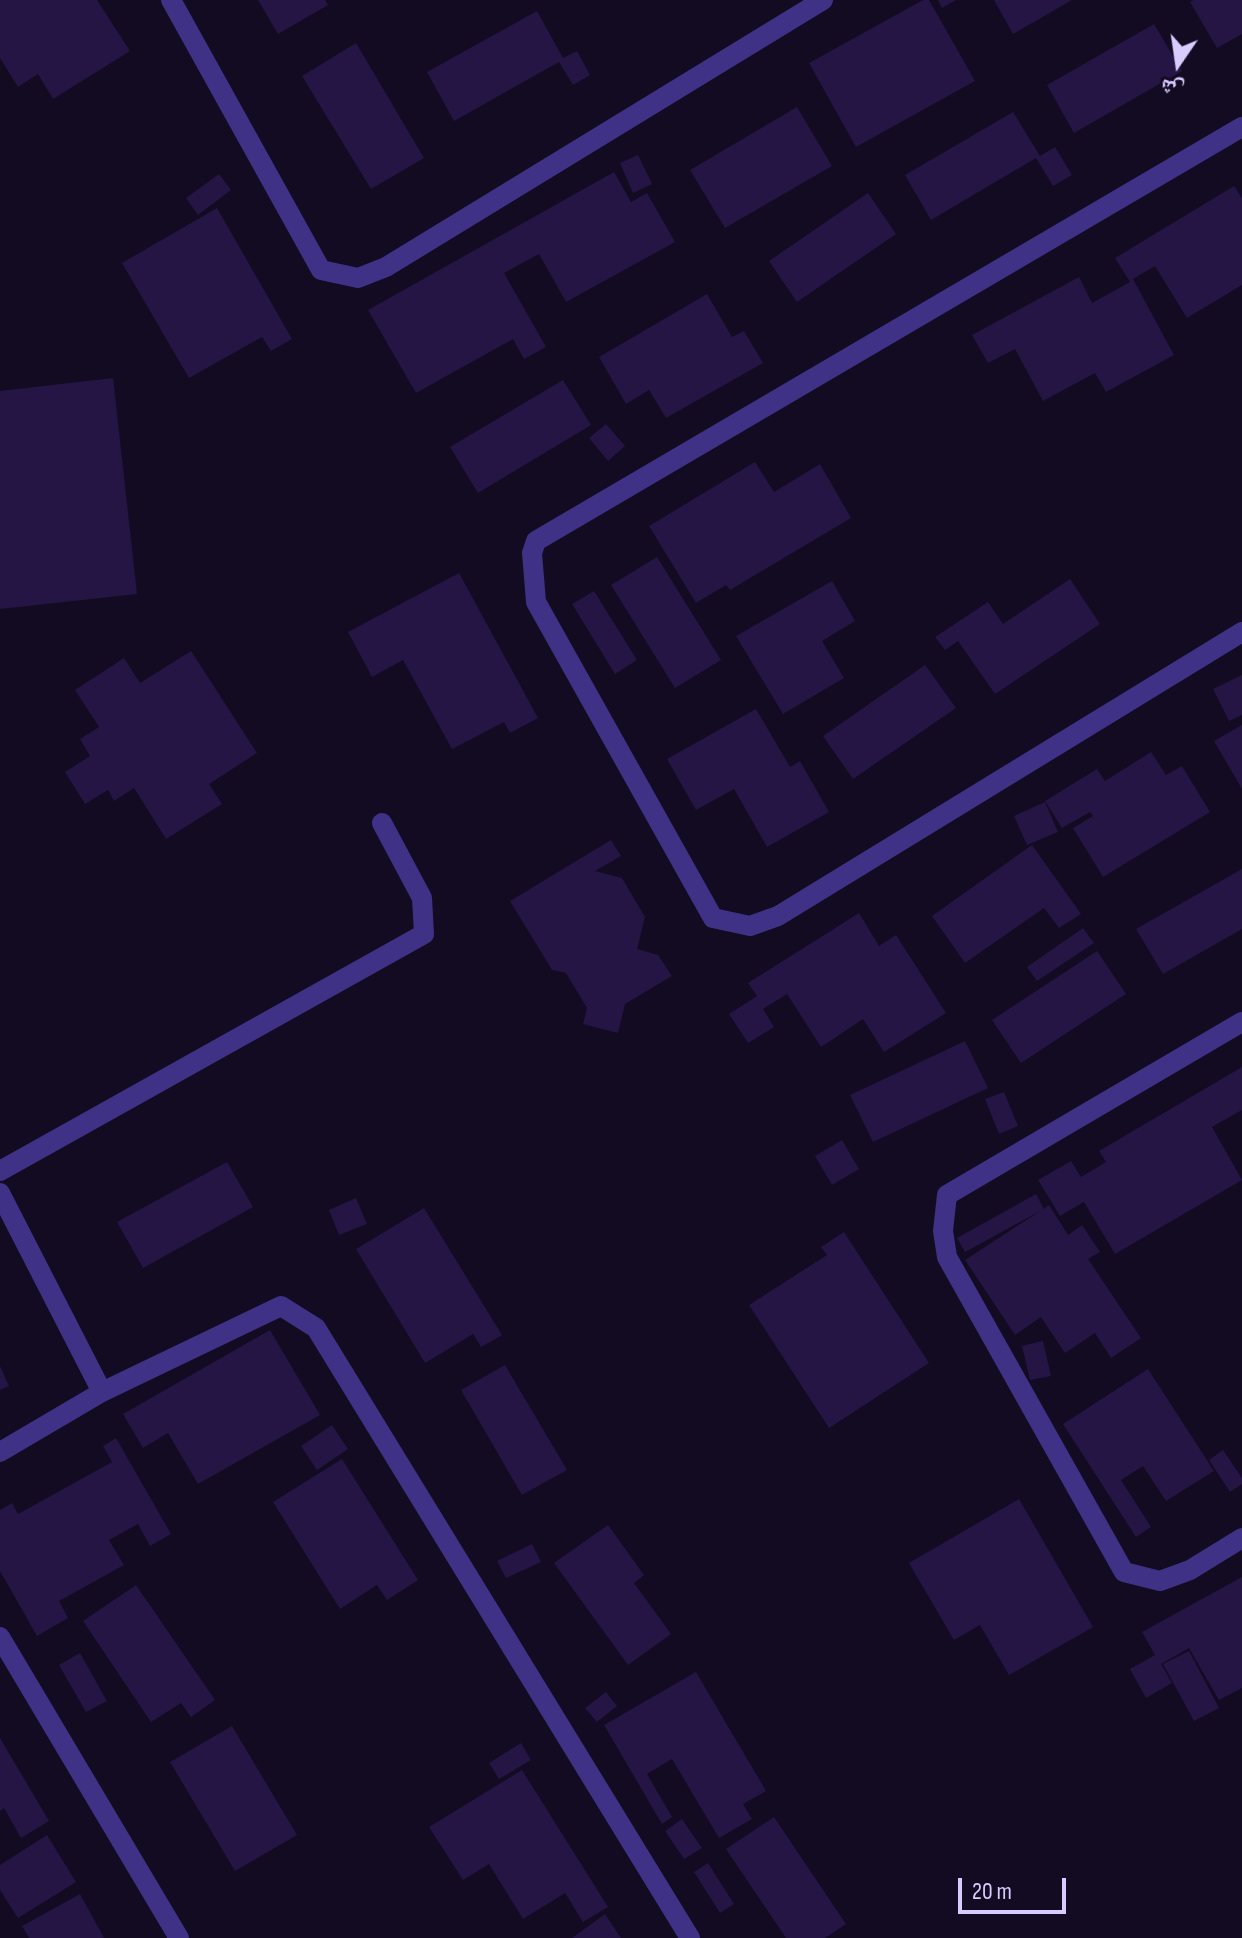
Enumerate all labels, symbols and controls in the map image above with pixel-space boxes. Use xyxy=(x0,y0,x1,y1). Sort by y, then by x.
north arrow xyxy=(1138,24,1218,104)
text: ش xyxy=(1158,72,1187,104)
scale bar xyxy=(962,1862,1070,1912)
text: 20 m xyxy=(972,1877,1012,1906)

